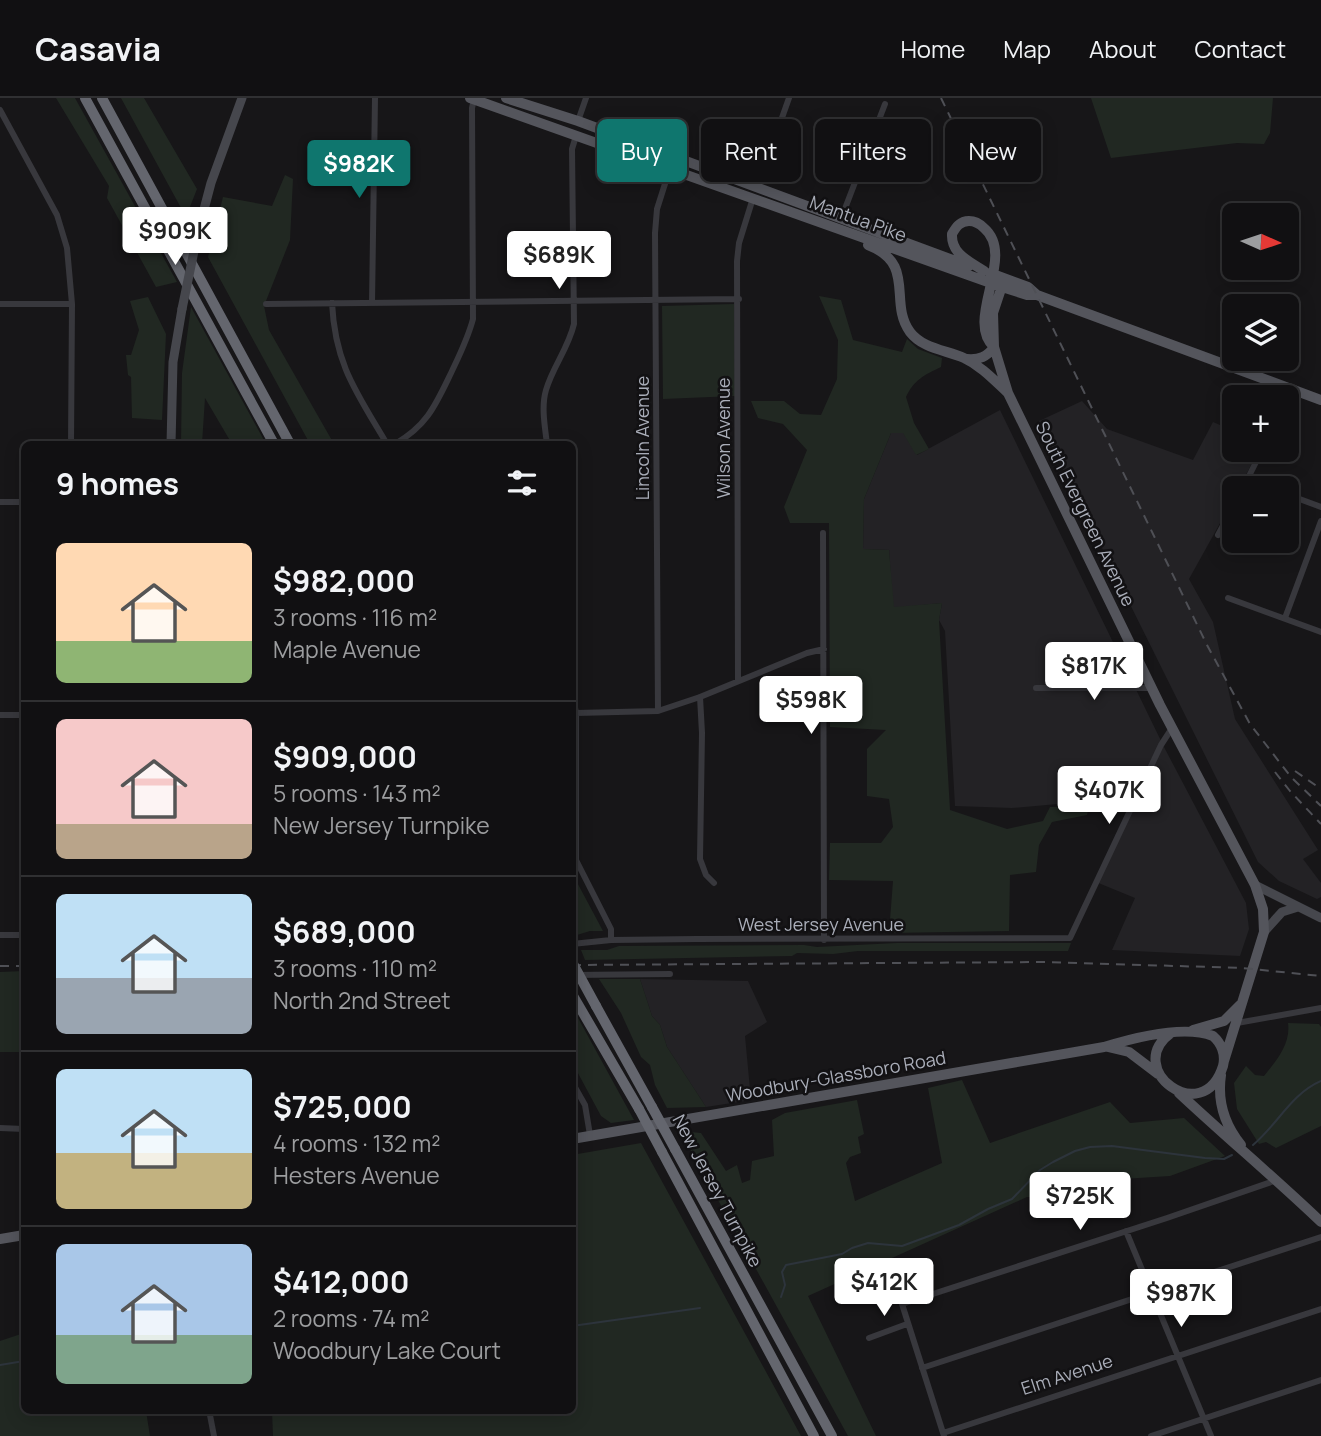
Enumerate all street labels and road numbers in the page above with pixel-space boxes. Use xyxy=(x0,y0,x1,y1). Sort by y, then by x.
street label: Mantua Pike xyxy=(806,189,910,247)
street label: Lincoln Avenue xyxy=(630,376,654,500)
street label: Wilson Avenue xyxy=(711,378,735,498)
street label: South Evergreen Avenue xyxy=(1031,417,1141,610)
street label: West Jersey Avenue xyxy=(738,912,904,936)
street label: Woodbury-Glassboro Road xyxy=(724,1045,948,1107)
street label: New Jersey Turnpike xyxy=(667,1110,768,1271)
street label: Elm Avenue xyxy=(1018,1348,1116,1400)

